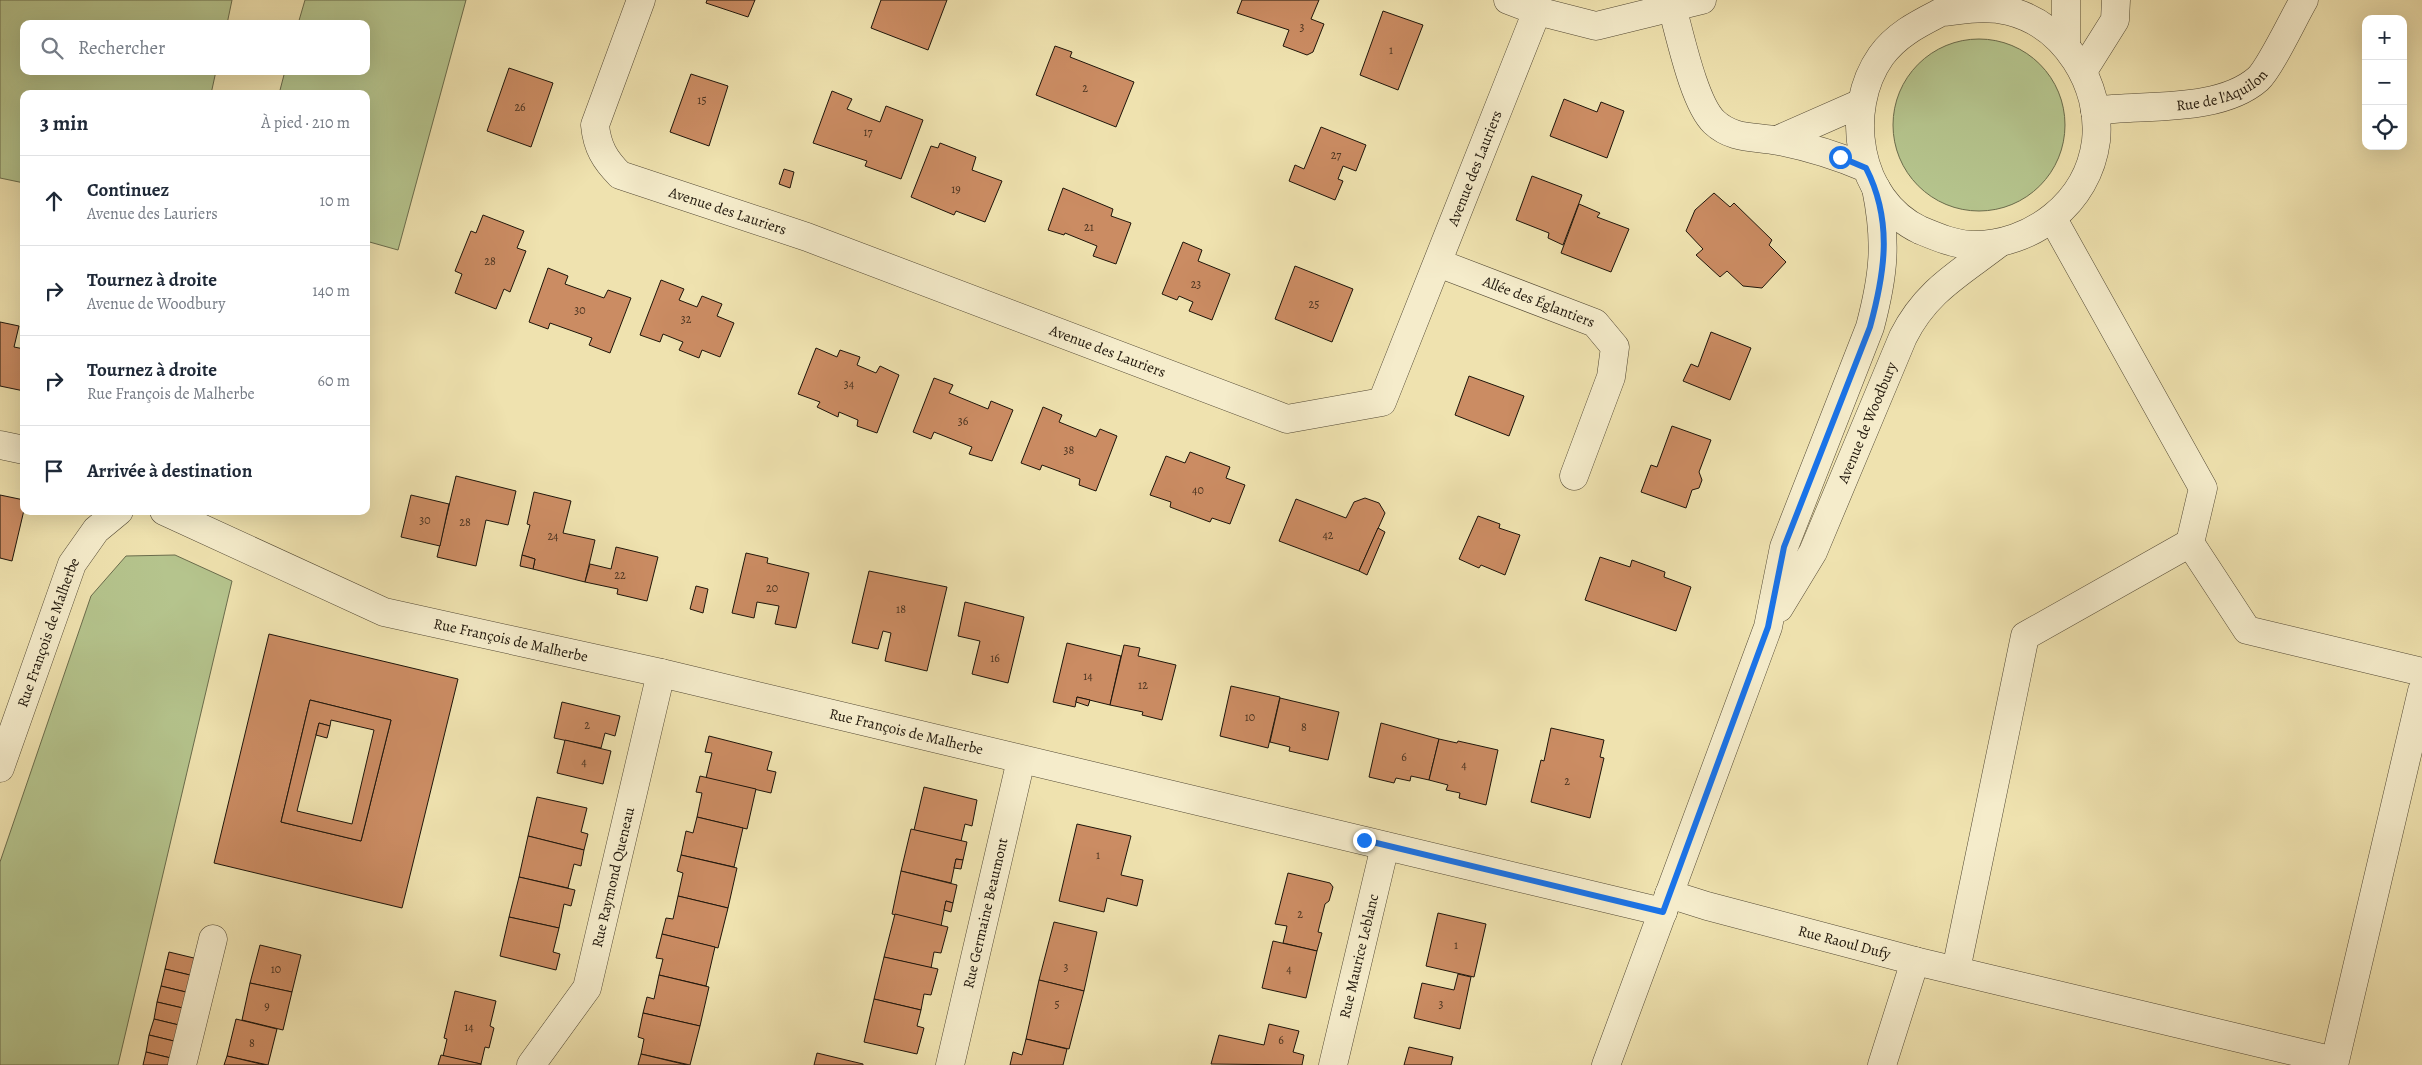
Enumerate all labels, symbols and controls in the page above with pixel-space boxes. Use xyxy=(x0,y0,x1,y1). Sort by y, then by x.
map controls xyxy=(2362,15,2407,150)
button: + xyxy=(2362,15,2407,60)
house number: 3 xyxy=(1300,19,1305,35)
search box xyxy=(20,20,370,75)
icon: search xyxy=(38,34,66,62)
text: Rechercher xyxy=(78,35,165,61)
house number: 1 xyxy=(1389,42,1393,58)
button: − xyxy=(2362,60,2407,105)
street label: Rue de l'Aquilon xyxy=(2175,65,2272,115)
house number: 2 xyxy=(1082,80,1088,96)
house number: 15 xyxy=(697,92,707,108)
house number: 26 xyxy=(514,99,526,115)
button: locate xyxy=(2362,105,2407,150)
street label: Avenue des Lauriers xyxy=(1442,107,1507,230)
text: 3 min xyxy=(40,109,88,137)
text: À pied · 210 m xyxy=(261,112,350,134)
house number: 17 xyxy=(863,124,874,140)
route start xyxy=(1829,146,1852,169)
house number: 27 xyxy=(1331,147,1342,163)
text: Continuez xyxy=(87,177,169,203)
house number: 19 xyxy=(951,181,961,197)
street label: Avenue des Lauriers xyxy=(665,182,789,240)
icon: ahead xyxy=(40,187,68,215)
text: 10 m xyxy=(320,190,350,212)
text: Avenue des Lauriers xyxy=(87,203,218,225)
house number: 21 xyxy=(1084,219,1094,235)
house number: 28 xyxy=(484,253,496,269)
text: Tournez à droite xyxy=(87,267,217,293)
street label: Allée des Églantiers xyxy=(1479,271,1598,332)
house number: 23 xyxy=(1191,276,1201,292)
icon: right xyxy=(40,277,68,305)
text: 140 m xyxy=(312,280,350,302)
text: Avenue de Woodbury xyxy=(87,293,225,315)
house number: 25 xyxy=(1309,296,1319,312)
house number: 30 xyxy=(574,302,586,318)
house number: 32 xyxy=(681,311,692,327)
street label: Avenue des Lauriers xyxy=(1046,320,1169,382)
text: Tournez à droite xyxy=(87,357,217,383)
street label: Avenue de Woodbury xyxy=(1833,358,1902,487)
icon: right xyxy=(40,367,68,395)
text: 60 m xyxy=(318,370,350,392)
house number: 34 xyxy=(844,376,855,392)
text: Rue François de Malherbe xyxy=(87,383,255,405)
house number: 36 xyxy=(958,413,969,429)
house number: 38 xyxy=(1064,442,1075,458)
icon: arrive xyxy=(40,457,68,485)
text: Arrivée à destination xyxy=(87,458,252,484)
house number: 40 xyxy=(1192,482,1204,498)
house number: 30 xyxy=(419,512,431,528)
house number: 28 xyxy=(459,514,471,530)
house number: 42 xyxy=(1322,527,1334,543)
house number: 24 xyxy=(547,528,559,544)
street label: Rue François de Malherbe xyxy=(12,553,84,710)
house number: 22 xyxy=(614,567,626,583)
house number: 20 xyxy=(766,580,778,596)
house number: 18 xyxy=(896,601,906,617)
street label: Rue François de Malherbe xyxy=(432,613,590,667)
house number: 16 xyxy=(990,650,1000,666)
house number: 14 xyxy=(1083,668,1093,684)
house number: 12 xyxy=(1138,677,1148,693)
street label: Rue François de Malherbe xyxy=(827,704,986,760)
house number: 10 xyxy=(1245,709,1255,725)
house number: 2 xyxy=(584,717,590,733)
house number: 8 xyxy=(1301,719,1307,735)
house number: 6 xyxy=(1401,749,1407,765)
house number: 4 xyxy=(581,754,587,770)
house number: 4 xyxy=(1461,757,1467,773)
house number: 2 xyxy=(1564,773,1570,789)
street label: Rue Raymond Queneau xyxy=(587,804,639,949)
route end xyxy=(1353,829,1376,852)
street label: Rue Germaine Beaumont xyxy=(958,836,1013,990)
house number: 1 xyxy=(1096,847,1100,863)
street label: Rue Maurice Leblanc xyxy=(1334,892,1383,1020)
house number: 2 xyxy=(1297,906,1303,922)
street label: Rue Raoul Dufy xyxy=(1796,921,1893,964)
house number: 1 xyxy=(1454,937,1458,953)
house number: 3 xyxy=(1064,959,1069,975)
house number: 10 xyxy=(271,961,281,977)
house number: 4 xyxy=(1286,961,1292,977)
house number: 5 xyxy=(1054,996,1060,1012)
house number: 3 xyxy=(1439,996,1444,1012)
house number: 9 xyxy=(264,998,270,1014)
house number: 14 xyxy=(464,1019,474,1035)
house number: 6 xyxy=(1278,1032,1284,1048)
house number: 8 xyxy=(249,1035,255,1051)

